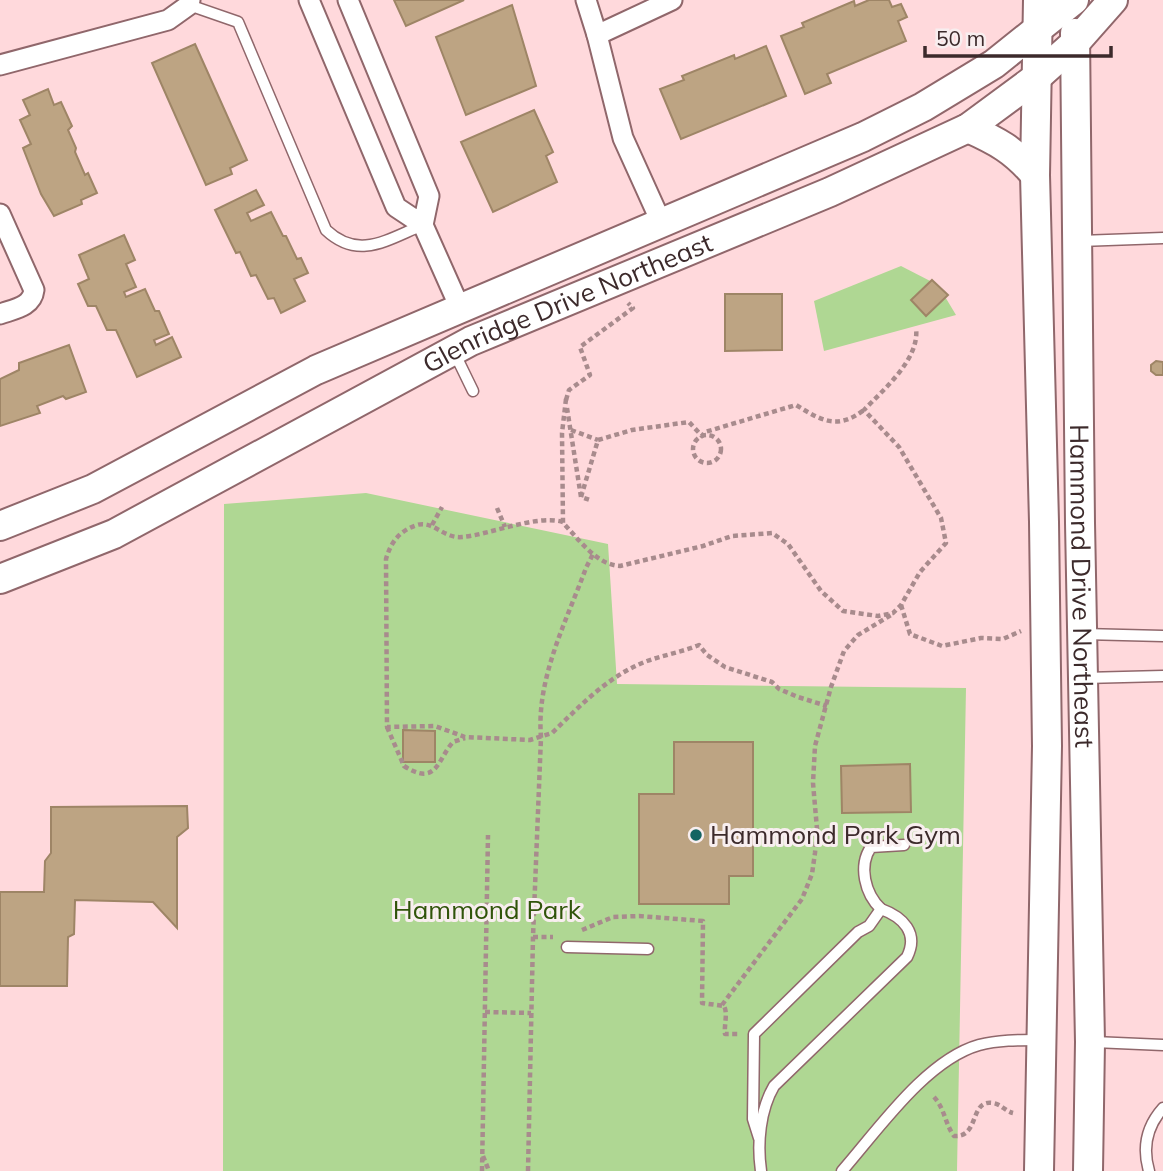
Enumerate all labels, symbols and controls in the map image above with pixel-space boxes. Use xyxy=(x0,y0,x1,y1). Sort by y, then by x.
scale bar xyxy=(925,14,1110,58)
text: 50 m xyxy=(936,25,985,51)
street label: Glenridge Drive Northeast xyxy=(417,226,717,380)
street label: Hammond Drive Northeast xyxy=(1063,424,1101,748)
place label: Hammond Park Gym xyxy=(710,818,961,851)
marker: Hammond Park Gym xyxy=(688,827,704,843)
park label: Hammond Park xyxy=(393,893,582,926)

